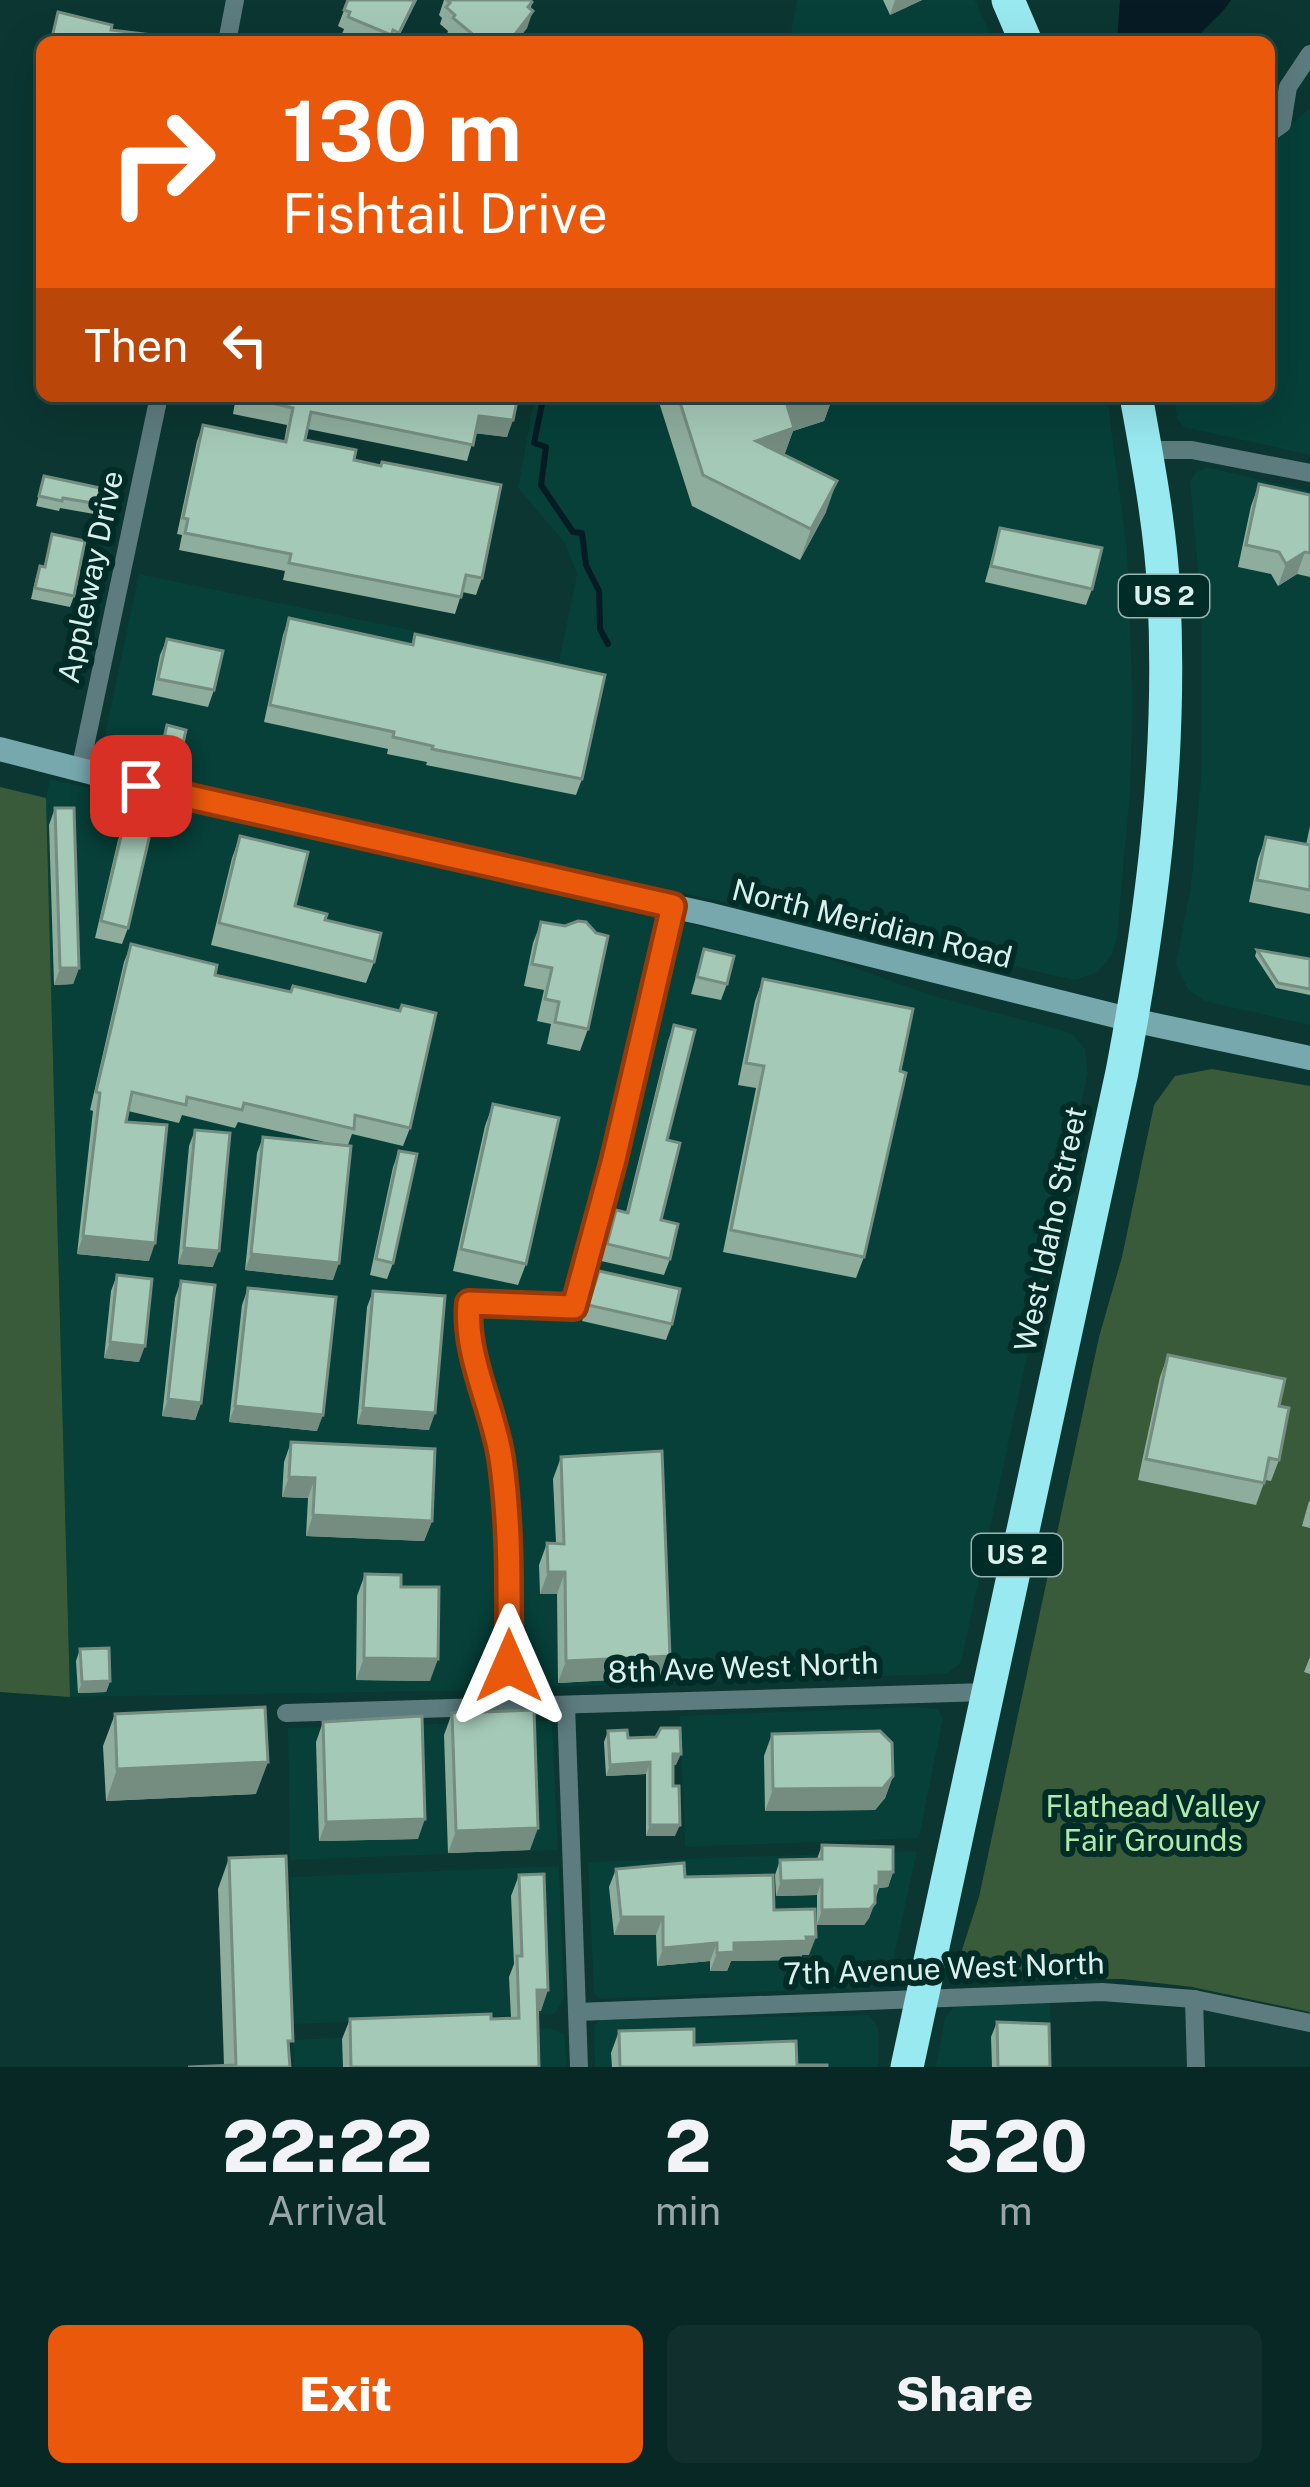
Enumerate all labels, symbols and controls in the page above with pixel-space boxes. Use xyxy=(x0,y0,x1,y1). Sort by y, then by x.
text: 130 m xyxy=(282,81,522,180)
icon: right xyxy=(84,84,240,240)
text: Fishtail Drive xyxy=(282,182,608,245)
icon: left xyxy=(212,312,278,378)
text: Then xyxy=(84,319,188,372)
street label: Appleway Drive xyxy=(50,467,130,686)
road number: US 2 xyxy=(1119,575,1209,617)
pin xyxy=(90,735,192,837)
icon: arrive xyxy=(108,753,174,819)
street label: North Meridian Road xyxy=(729,871,1016,975)
street label: West Idaho Street xyxy=(1006,1103,1094,1355)
road number: US 2 xyxy=(972,1534,1062,1576)
position arrow xyxy=(446,1603,572,1729)
street label: 8th Ave West North xyxy=(607,1644,879,1690)
park label: Flathead Valley Fair Grounds xyxy=(1046,1788,1260,1858)
street label: 7th Avenue West North xyxy=(783,1944,1105,1992)
text: 22:22 xyxy=(222,2104,433,2188)
text: 2 xyxy=(665,2104,712,2188)
text: 520 xyxy=(943,2104,1088,2188)
text: Arrival xyxy=(267,2188,388,2234)
text: min xyxy=(655,2188,721,2234)
text: m xyxy=(999,2188,1032,2234)
button: Exit xyxy=(48,2325,643,2463)
button: Share xyxy=(667,2325,1262,2463)

